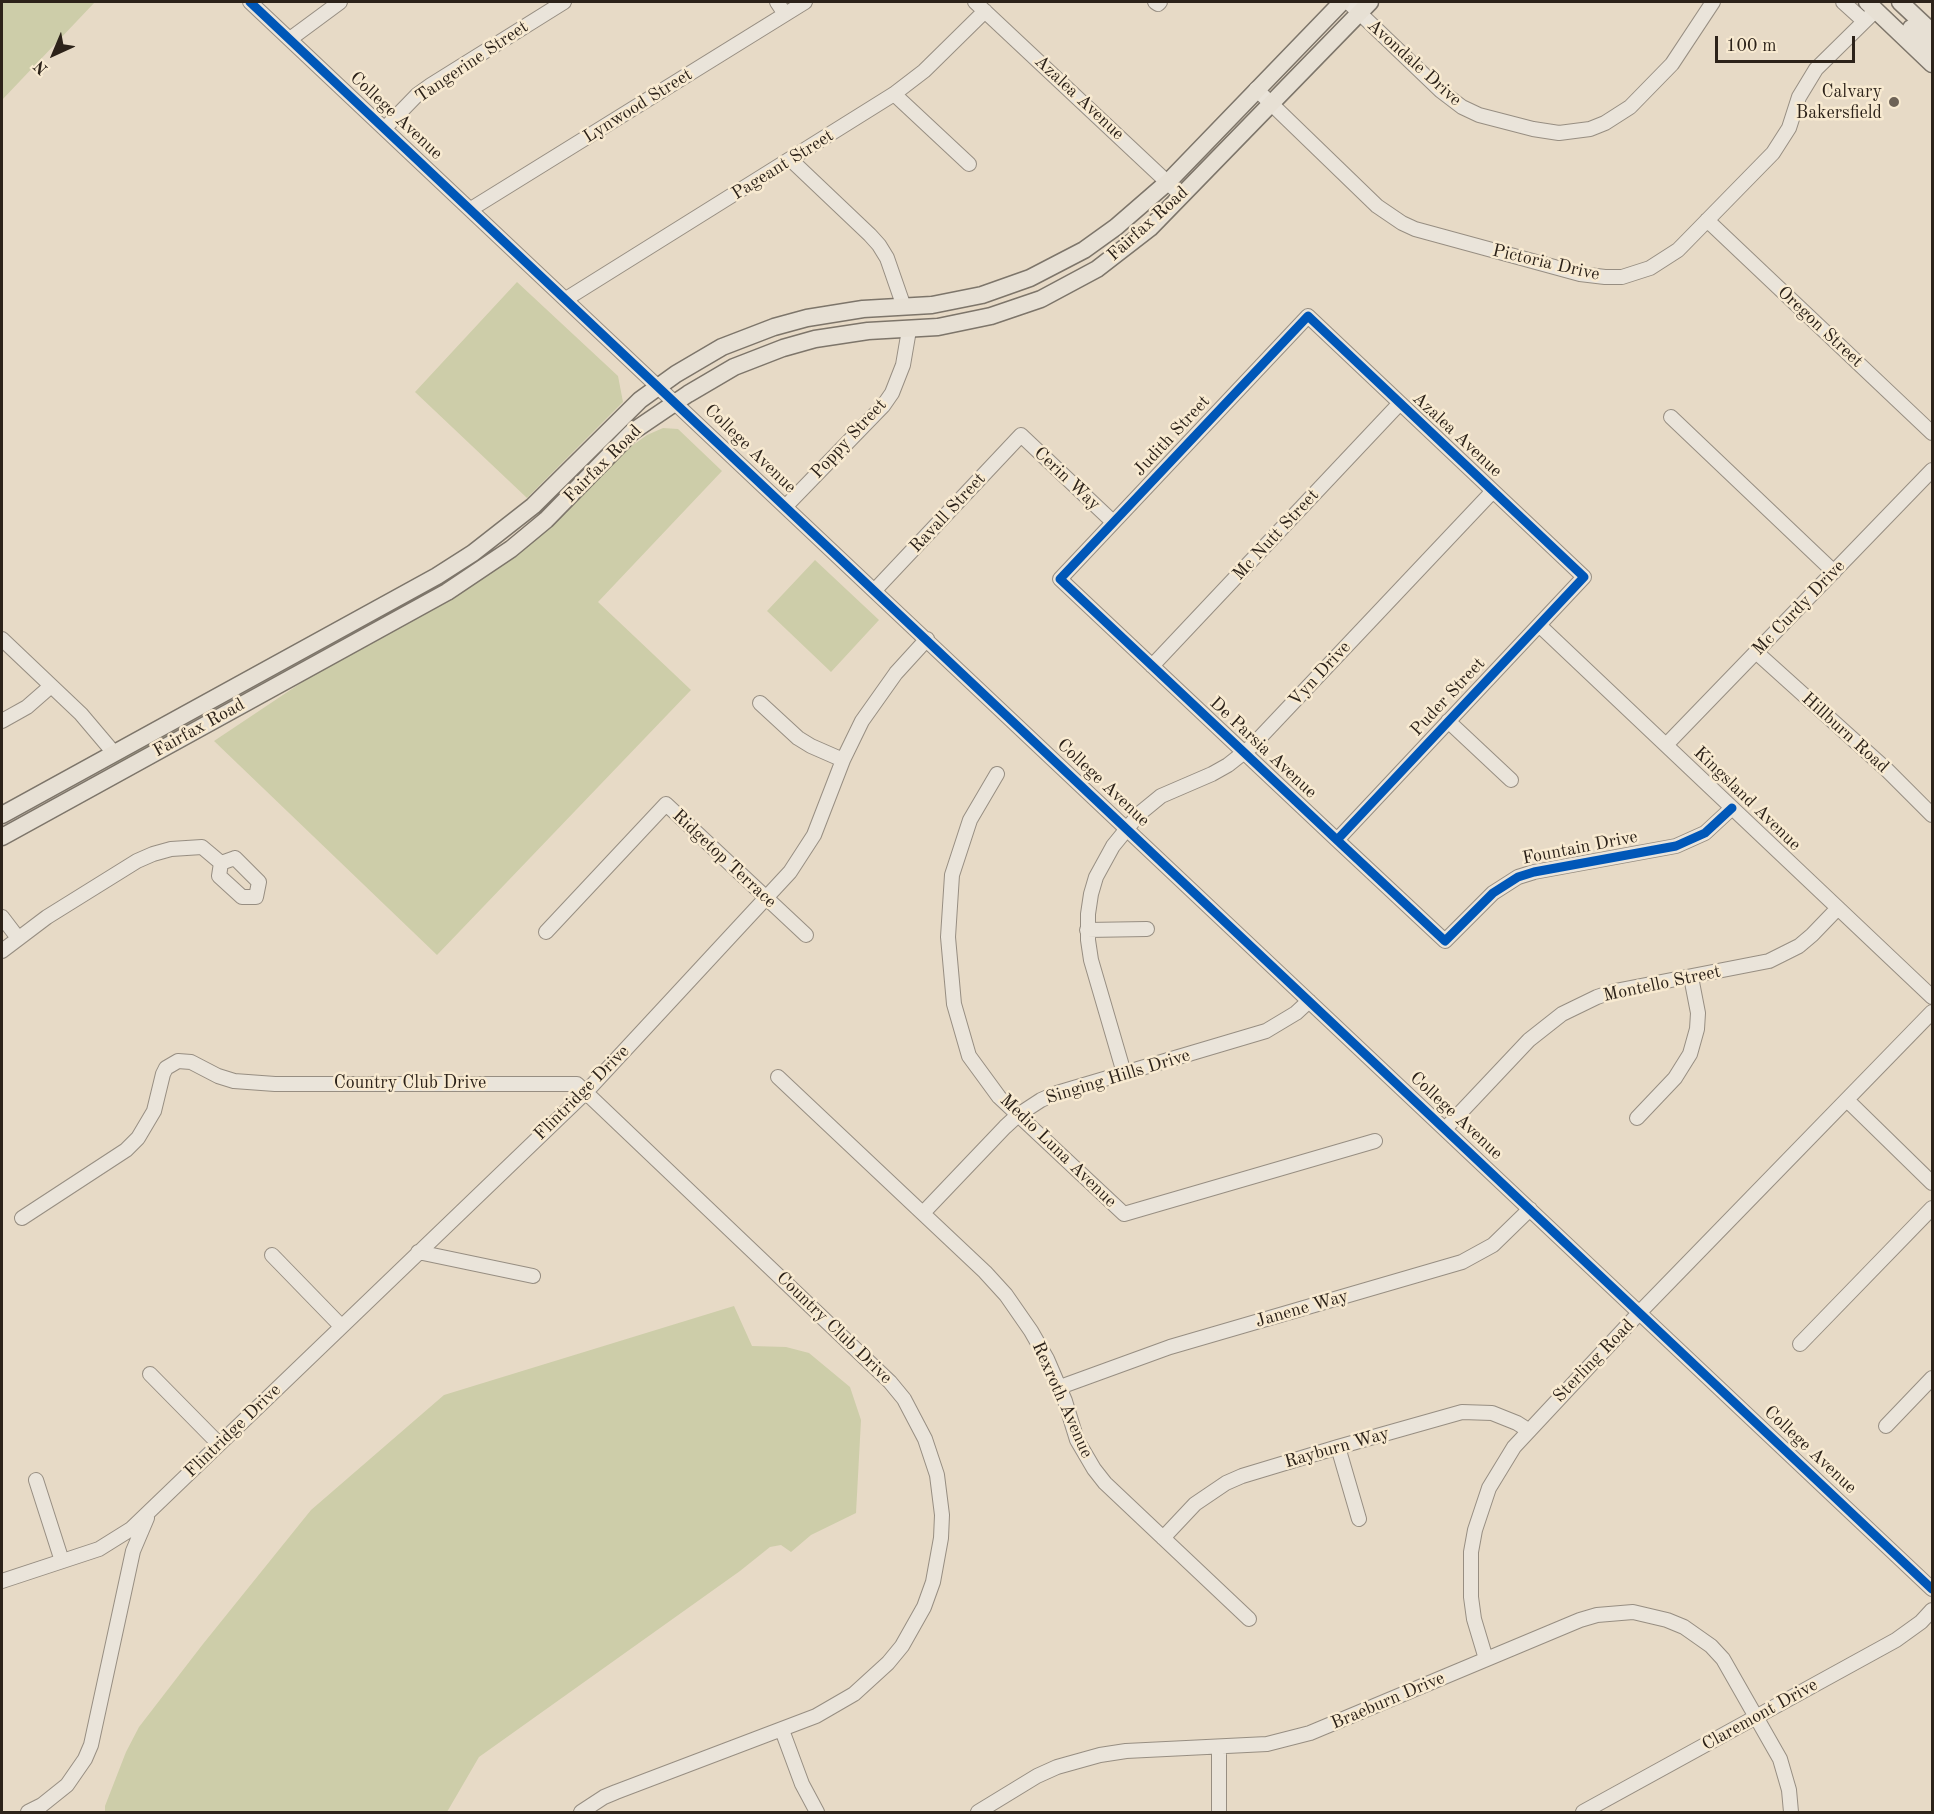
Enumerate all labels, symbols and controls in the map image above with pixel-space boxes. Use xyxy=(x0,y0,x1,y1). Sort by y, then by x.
street label: Avondale Drive xyxy=(1362,15,1466,111)
street label: Tangerine Street xyxy=(411,16,533,108)
north arrow xyxy=(24,24,84,84)
scale bar xyxy=(1718,24,1858,62)
text: 100 m xyxy=(1726,37,1777,55)
street label: Azalea Avenue xyxy=(1030,51,1128,145)
text: N xyxy=(32,57,51,77)
street label: Lynwood Street xyxy=(580,64,696,148)
street label: College Avenue xyxy=(345,67,447,165)
place label: Calvary Bakersfield xyxy=(1796,81,1882,124)
marker: Calvary Bakersfield xyxy=(1887,95,1901,109)
street label: Pageant Street xyxy=(728,125,838,205)
street label: Fairfax Road xyxy=(1103,182,1193,266)
street label: Pictoria Drive xyxy=(1490,240,1602,286)
street label: Oregon Street xyxy=(1773,282,1867,372)
street label: Azalea Avenue xyxy=(1408,388,1506,482)
street label: Judith Street xyxy=(1129,391,1215,481)
street label: Poppy Street xyxy=(807,395,891,483)
street label: College Avenue xyxy=(700,400,800,498)
street label: Fairfax Road xyxy=(559,420,647,508)
street label: Cerin Way xyxy=(1029,443,1105,515)
street label: Ravall Street xyxy=(905,469,991,557)
street label: Mc Nutt Street xyxy=(1228,485,1324,585)
street label: Mc Curdy Drive xyxy=(1748,556,1850,660)
street label: Vyn Drive xyxy=(1284,637,1356,711)
street label: Puder Street xyxy=(1406,653,1490,741)
street label: Hillburn Road xyxy=(1797,688,1893,778)
street label: De Parsia Avenue xyxy=(1205,693,1321,803)
street label: Fairfax Road xyxy=(149,694,249,762)
street label: College Avenue xyxy=(1052,734,1154,832)
street label: Kingsland Avenue xyxy=(1689,742,1805,856)
street label: Ridgetop Terrace xyxy=(667,805,781,913)
street label: Fountain Drive xyxy=(1520,826,1640,870)
street label: Montello Street xyxy=(1601,961,1723,1007)
street label: Flintridge Drive xyxy=(530,1041,634,1145)
street label: Singing Hills Drive xyxy=(1043,1045,1193,1109)
street label: College Avenue xyxy=(1405,1067,1507,1165)
street label: Country Club Drive xyxy=(334,1072,486,1094)
street label: Medio Luna Avenue xyxy=(995,1090,1121,1212)
street label: Country Club Drive xyxy=(772,1267,896,1389)
street label: Janene Way xyxy=(1253,1285,1351,1333)
street label: Sterling Road xyxy=(1549,1315,1639,1407)
street label: Rexroth Avenue xyxy=(1027,1338,1097,1462)
street label: Flintridge Drive xyxy=(180,1380,286,1482)
street label: College Avenue xyxy=(1759,1401,1861,1499)
street label: Rayburn Way xyxy=(1282,1423,1392,1473)
street label: Braeburn Drive xyxy=(1328,1667,1448,1735)
street label: Claremont Drive xyxy=(1698,1674,1822,1756)

